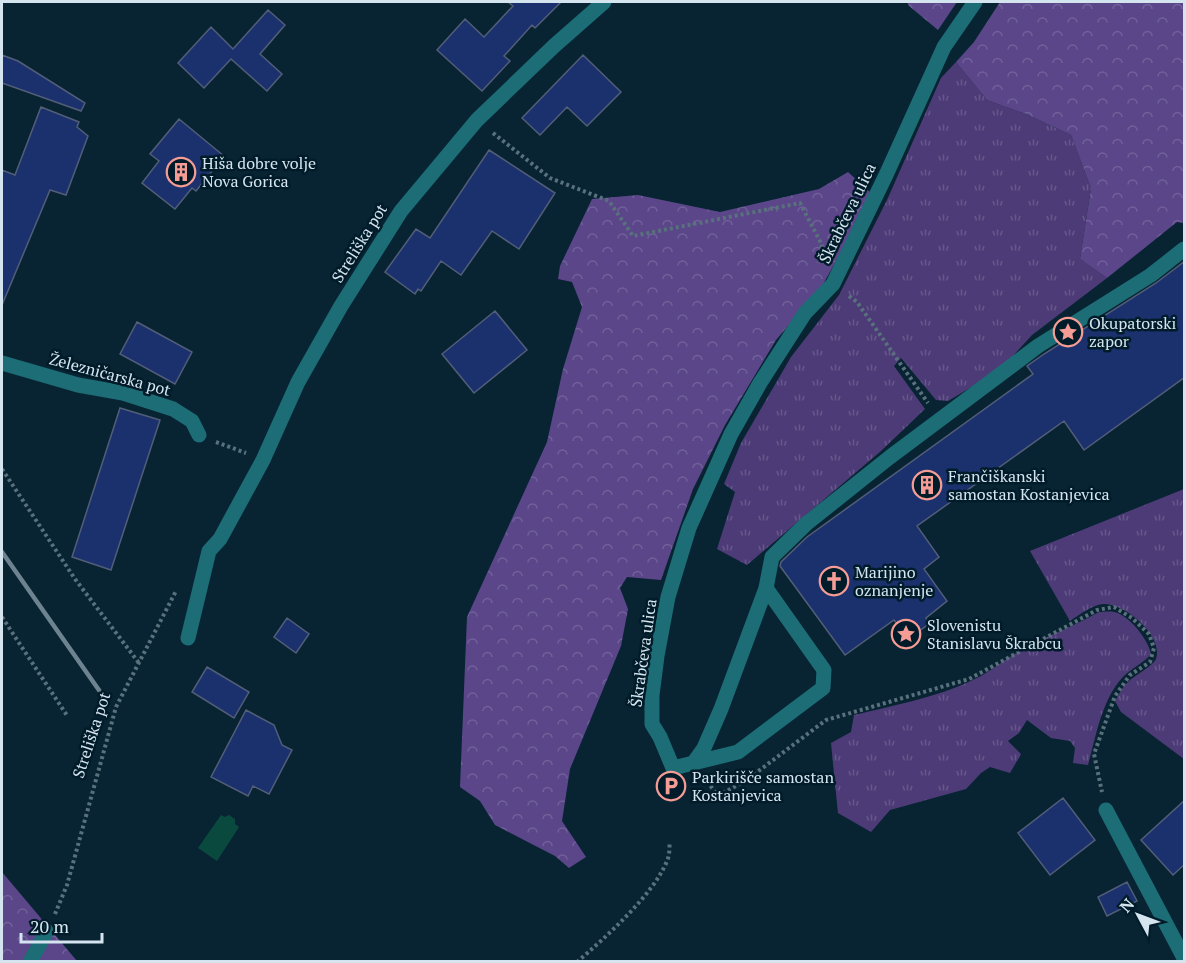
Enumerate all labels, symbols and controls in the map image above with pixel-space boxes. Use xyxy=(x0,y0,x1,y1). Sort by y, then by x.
place label: Hiša dobre volje Nova Gorica xyxy=(202,152,316,192)
building icon: Hiša dobre volje Nova Gorica xyxy=(165,156,197,188)
street label: Škrabčeva ulica xyxy=(813,159,881,267)
street label: Streliška pot xyxy=(326,199,392,287)
place label: Okupatorski zapor xyxy=(1089,312,1177,352)
place icon: Okupatorski zapor xyxy=(1052,316,1084,348)
street label: Železničarska pot xyxy=(47,347,173,401)
place label: Frančiškanski samostan Kostanjevica xyxy=(948,465,1110,505)
building icon: Frančiškanski samostan Kostanjevica xyxy=(911,469,943,501)
place label: Marijino oznanjenje xyxy=(855,561,933,601)
church icon: Marijino oznanjenje xyxy=(818,565,850,597)
street label: Škrabčeva ulica xyxy=(625,597,661,709)
place label: Slovenistu Stanislavu Škrabcu xyxy=(927,614,1061,654)
place icon: Slovenistu Stanislavu Škrabcu xyxy=(890,618,922,650)
street label: Streliška pot xyxy=(67,689,115,781)
place label: Parkirišče samostan Kostanjevica xyxy=(692,766,834,806)
parking icon: Parkirišče samostan Kostanjevica xyxy=(655,770,687,802)
north arrow xyxy=(1108,885,1168,945)
text: N xyxy=(1114,893,1139,917)
scale bar xyxy=(21,906,102,944)
text: 20 m xyxy=(30,914,70,938)

